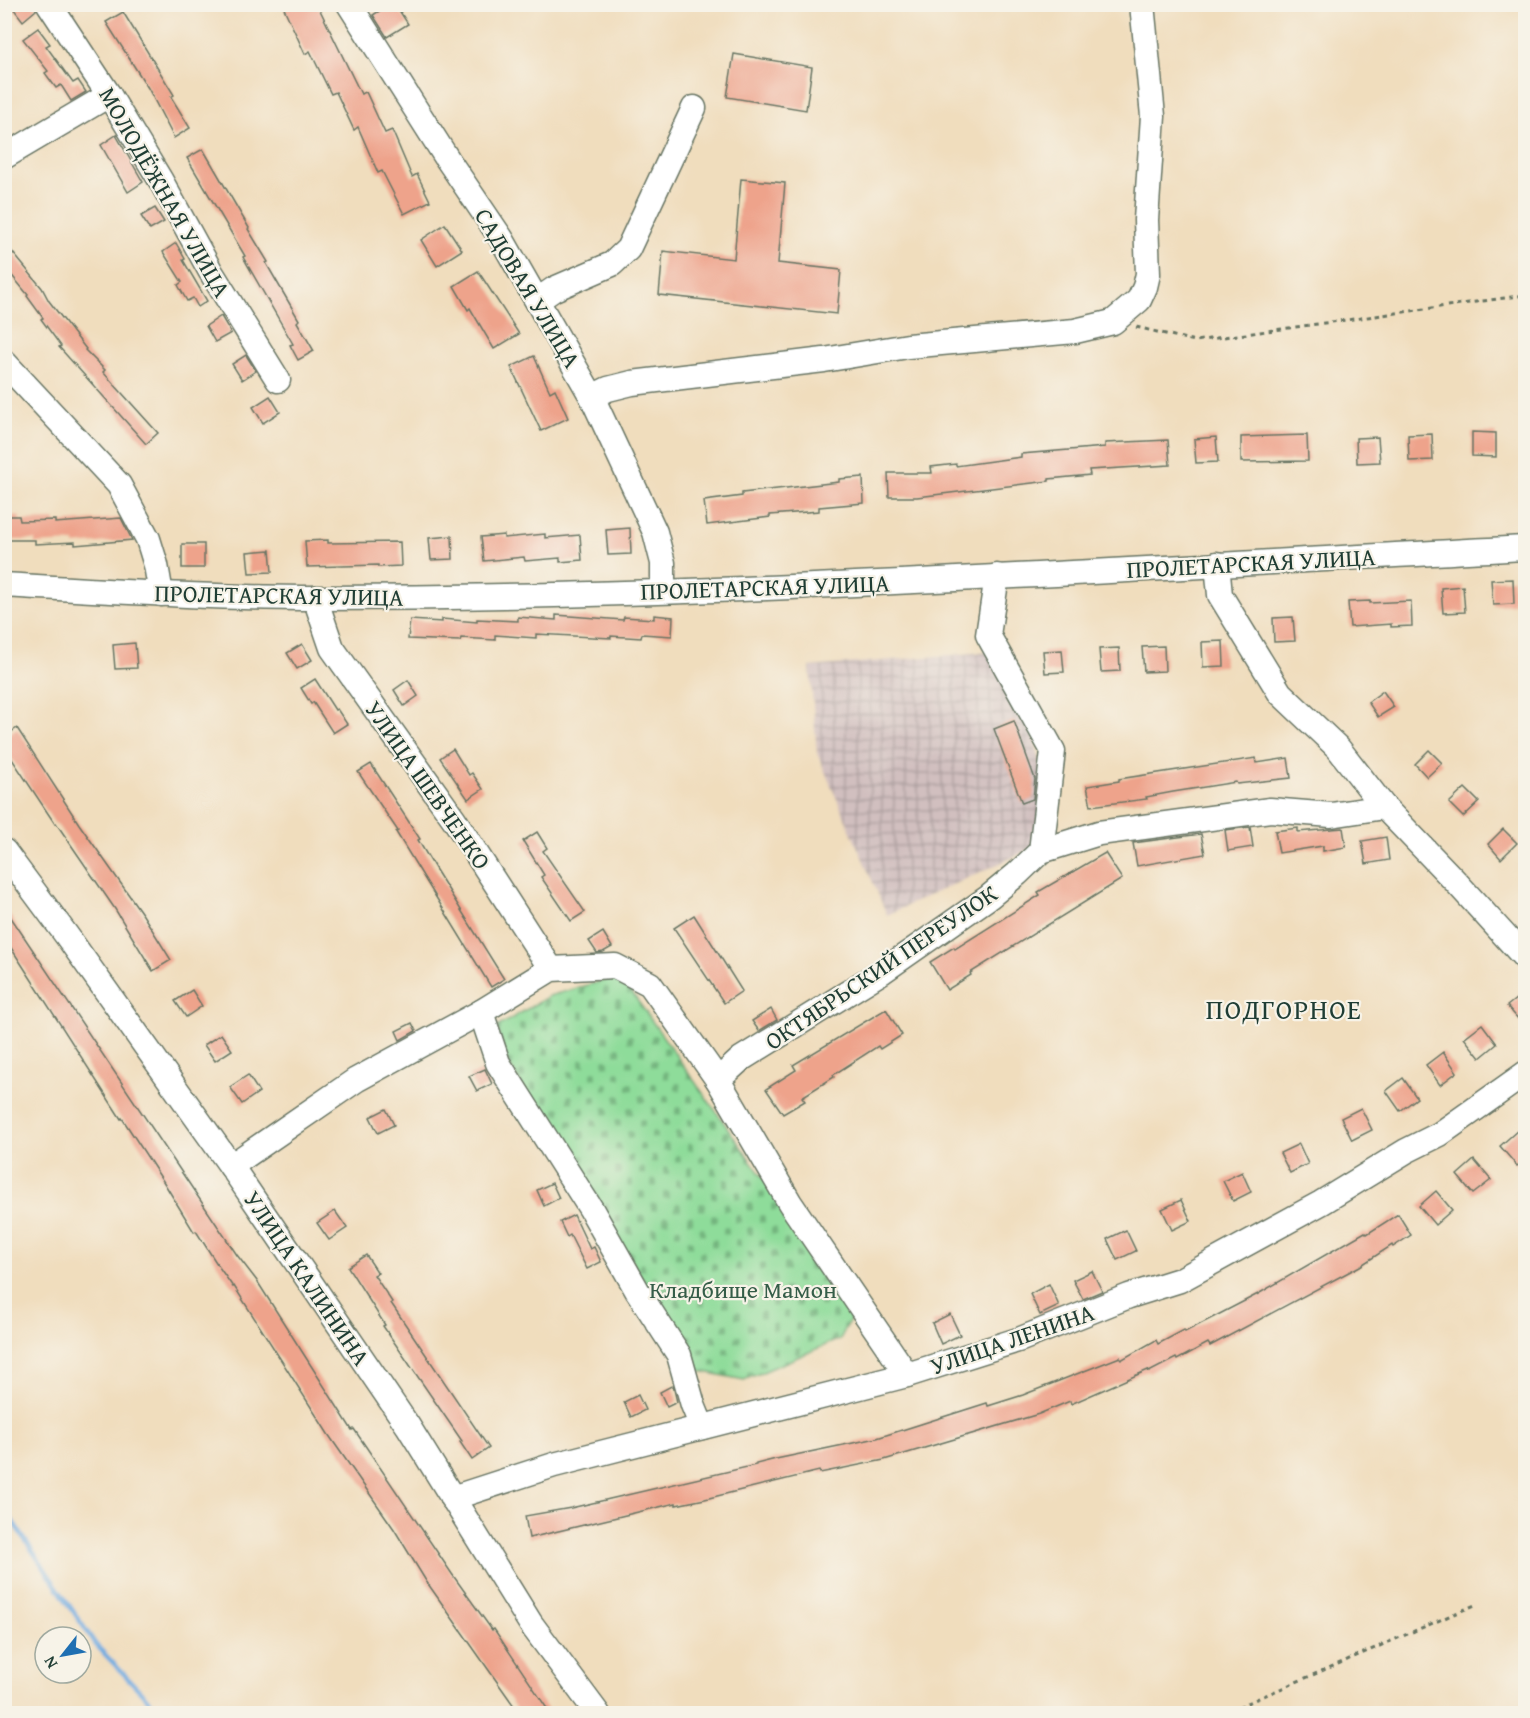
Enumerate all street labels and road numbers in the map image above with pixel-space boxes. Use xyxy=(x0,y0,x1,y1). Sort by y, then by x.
street label: МОЛОДЁЖНАЯ УЛИЦА xyxy=(90,80,240,304)
street label: САДОВАЯ УЛИЦА xyxy=(466,201,590,375)
street label: ПРОЛЕТАРСКАЯ УЛИЦА xyxy=(1126,539,1377,587)
street label: ПРОЛЕТАРСКАЯ УЛИЦА xyxy=(640,565,890,609)
street label: ПРОЛЕТАРСКАЯ УЛИЦА xyxy=(154,575,404,615)
street label: УЛИЦА ШЕВЧЕНКО xyxy=(357,693,499,877)
street label: ОКТЯБРЬСКИЙ ПЕРЕУЛОК xyxy=(758,876,1005,1058)
street label: УЛИЦА КАЛИНИНА xyxy=(235,1183,379,1373)
street label: УЛИЦА ЛЕНИНА xyxy=(925,1294,1099,1383)

